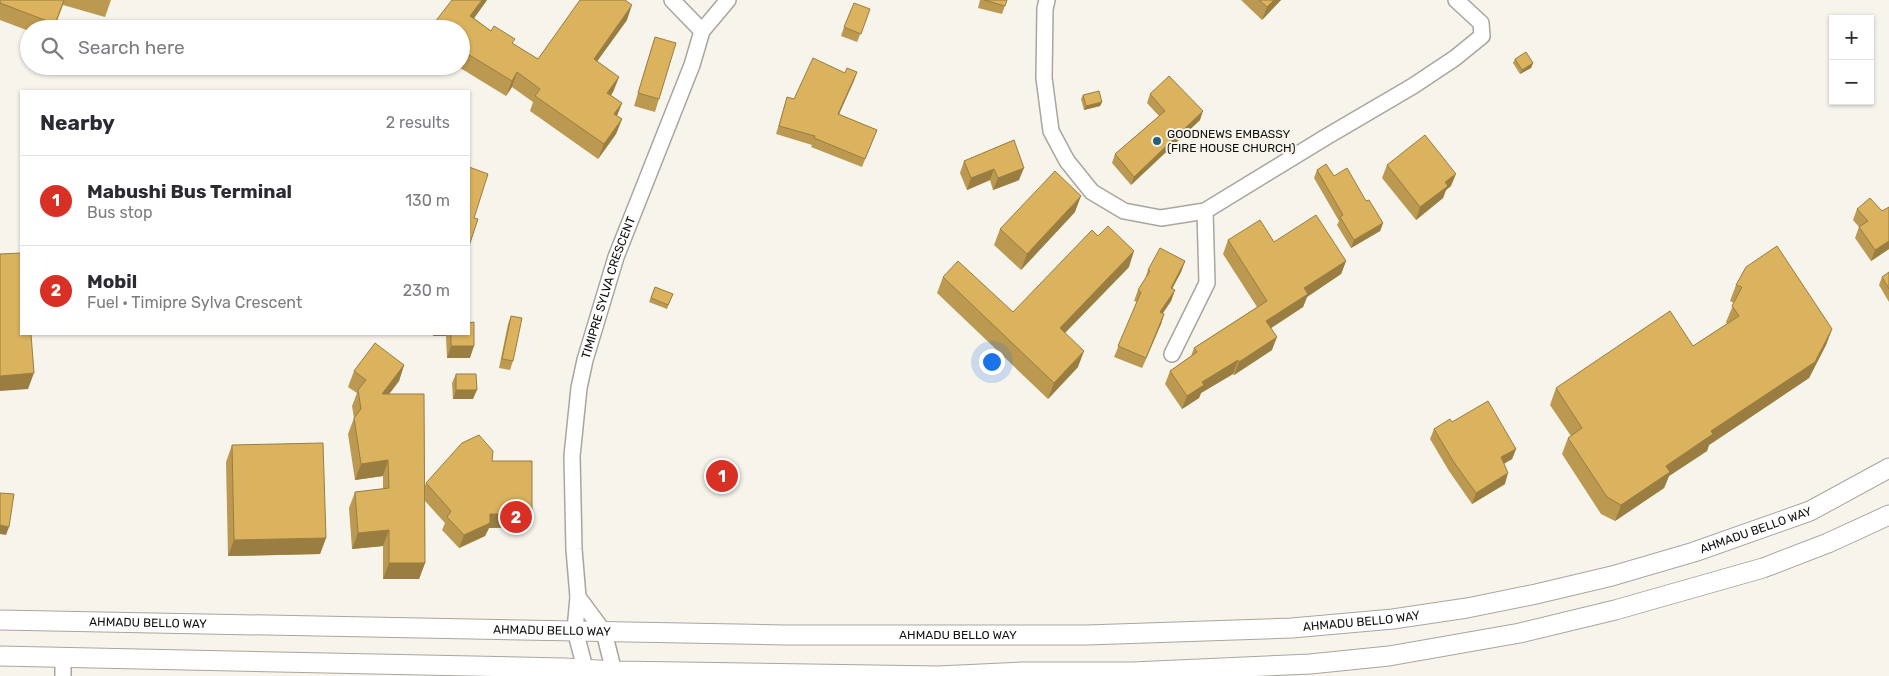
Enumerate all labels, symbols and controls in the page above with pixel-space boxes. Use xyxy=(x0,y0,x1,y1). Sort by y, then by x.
map controls xyxy=(1829,15,1874,105)
button: + xyxy=(1829,15,1874,60)
search box xyxy=(20,20,470,75)
icon: search xyxy=(38,34,66,62)
text: Search here xyxy=(78,36,185,59)
button: − xyxy=(1829,60,1874,105)
text: Nearby xyxy=(40,110,115,135)
text: 2 results xyxy=(386,113,450,132)
place label: GOODNEWS EMBASSY (FIRE HOUSE CHURCH) xyxy=(1167,127,1296,155)
marker: GOODNEWS EMBASSY (FIRE HOUSE CHURCH) xyxy=(1151,135,1163,147)
text: Mabushi Bus Terminal xyxy=(87,180,292,203)
text: 1 xyxy=(52,191,60,210)
text: 130 m xyxy=(405,191,450,210)
text: Bus stop xyxy=(87,203,153,222)
street label: TIMIPRE SYLVA CRESCENT xyxy=(579,215,638,360)
text: Mobil xyxy=(87,270,137,293)
text: 2 xyxy=(51,281,61,300)
text: 230 m xyxy=(403,281,450,300)
text: Fuel · Timipre Sylva Crescent xyxy=(87,293,302,312)
your location xyxy=(979,349,1005,375)
pin: 1 xyxy=(706,457,738,495)
pin: 2 xyxy=(500,498,532,536)
street label: AHMADU BELLO WAY xyxy=(1698,504,1814,556)
street label: AHMADU BELLO WAY xyxy=(1302,608,1421,634)
street label: AHMADU BELLO WAY xyxy=(89,615,207,631)
street label: AHMADU BELLO WAY xyxy=(493,622,611,639)
street label: AHMADU BELLO WAY xyxy=(899,628,1017,642)

